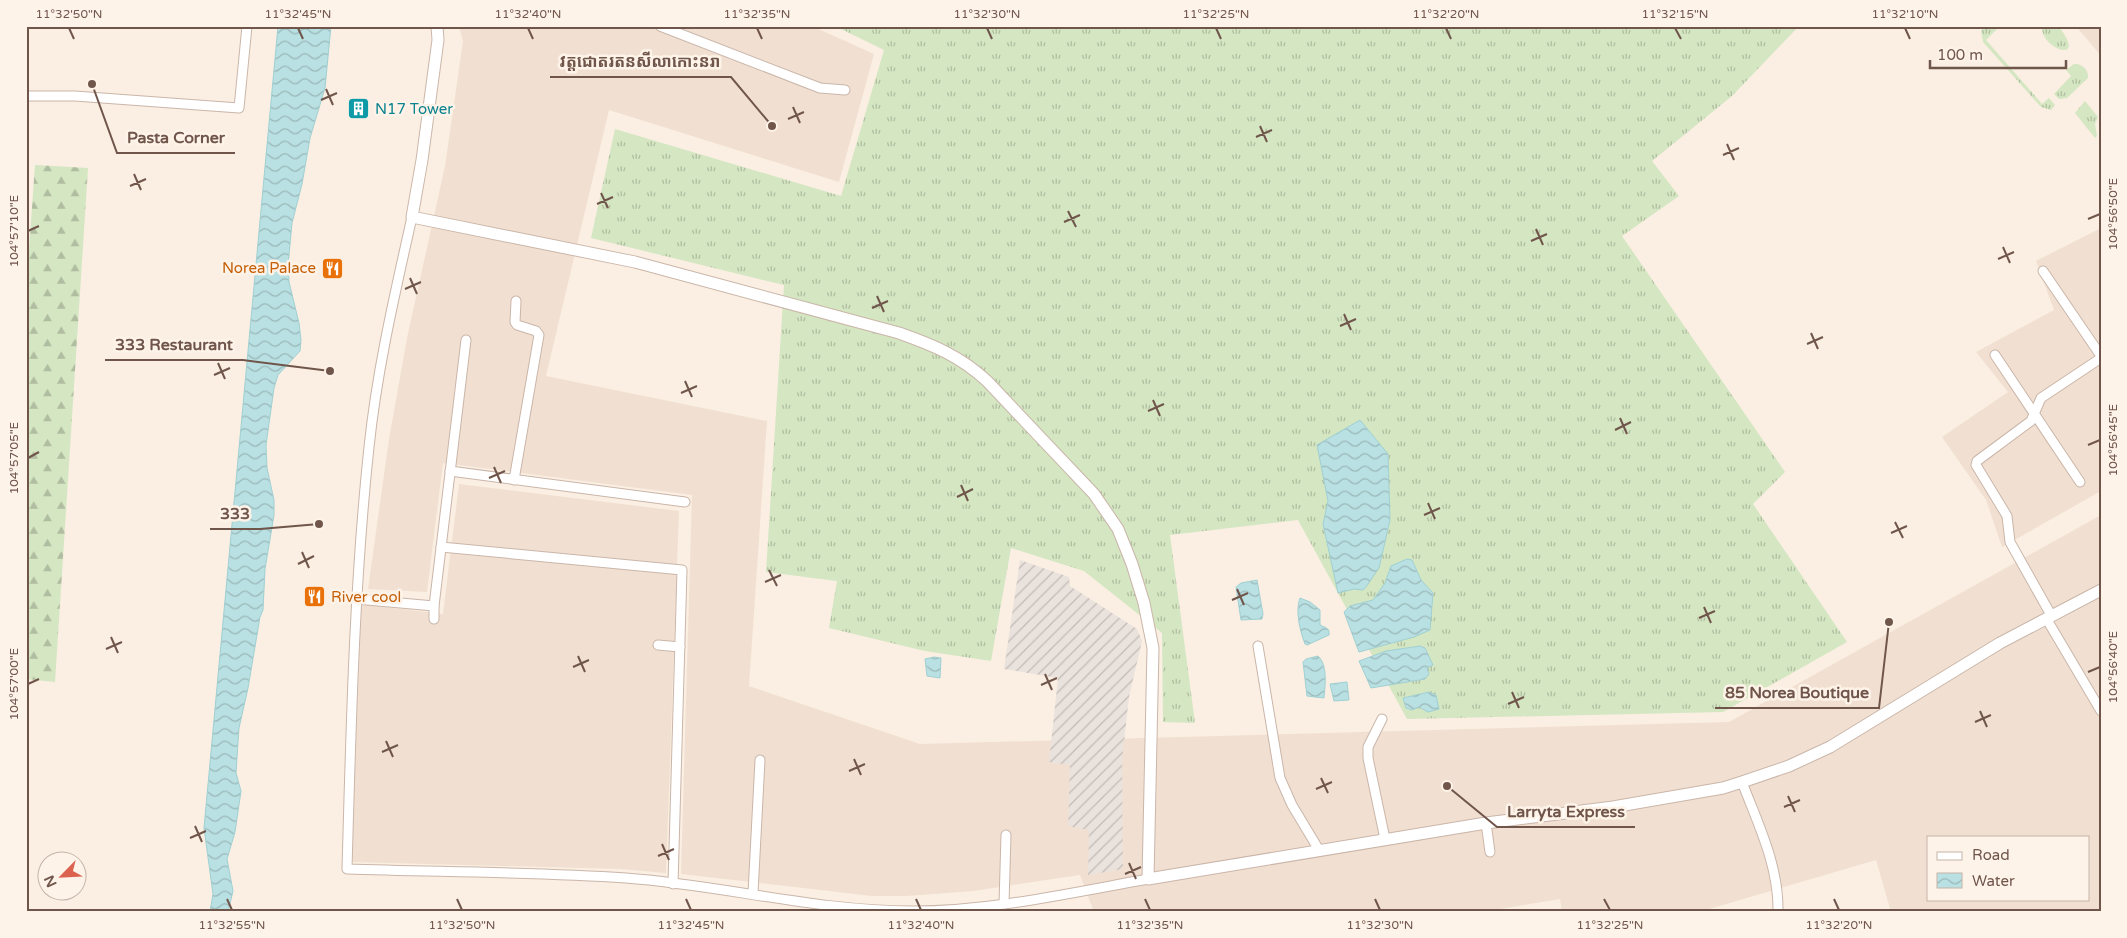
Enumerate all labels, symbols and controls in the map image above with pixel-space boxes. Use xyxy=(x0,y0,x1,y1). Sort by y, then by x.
text: 11°32'50"N xyxy=(36,7,103,21)
text: 11°32'45"N xyxy=(265,7,332,21)
text: 11°32'40"N xyxy=(495,7,562,21)
text: 11°32'35"N xyxy=(724,7,791,21)
text: 11°32'30"N xyxy=(954,7,1021,21)
text: 11°32'25"N xyxy=(1183,7,1250,21)
text: 11°32'20"N xyxy=(1413,7,1480,21)
text: 11°32'15"N xyxy=(1642,7,1709,21)
text: 11°32'10"N xyxy=(1872,7,1939,21)
scale bar xyxy=(1930,38,2066,70)
callout: វត្តជោតរតនសីលាកោះនរា xyxy=(550,46,731,77)
text: 100 m xyxy=(1937,46,1983,64)
text: វត្តជោតរតនសីលាកោះនរា xyxy=(560,51,720,72)
building icon: N17 Tower xyxy=(347,97,371,121)
place label: N17 Tower xyxy=(375,100,453,118)
callout: Pasta Corner xyxy=(117,122,235,153)
text: Pasta Corner xyxy=(127,128,226,148)
text: 104°56'50"E xyxy=(2106,177,2120,250)
text: 104°57'10"E xyxy=(7,194,21,267)
restaurant icon: Norea Palace xyxy=(320,256,344,280)
place label: Norea Palace xyxy=(222,259,316,277)
callout: 333 Restaurant xyxy=(105,329,243,360)
text: 333 Restaurant xyxy=(115,335,234,355)
text: 104°56'45"E xyxy=(2106,403,2120,476)
text: 104°57'05"E xyxy=(7,421,21,494)
callout: 333 xyxy=(210,498,260,529)
text: 333 xyxy=(220,504,250,524)
restaurant icon: River cool xyxy=(303,585,327,609)
place label: River cool xyxy=(331,588,401,606)
text: 104°56'40"E xyxy=(2106,630,2120,703)
text: 104°57'00"E xyxy=(7,647,21,720)
callout: 85 Norea Boutique xyxy=(1715,677,1879,708)
text: 85 Norea Boutique xyxy=(1725,683,1869,703)
callout: Larryta Express xyxy=(1497,796,1635,827)
text: Larryta Express xyxy=(1507,802,1625,822)
legend xyxy=(1927,836,2090,900)
text: Road xyxy=(1972,846,2010,864)
north arrow xyxy=(38,850,88,900)
text: N xyxy=(41,872,61,890)
text: Water xyxy=(1972,872,2015,890)
text: 11°32'55"N xyxy=(199,918,266,932)
text: 11°32'50"N xyxy=(429,918,496,932)
text: 11°32'45"N xyxy=(658,918,725,932)
text: 11°32'40"N xyxy=(888,918,955,932)
text: 11°32'35"N xyxy=(1117,918,1184,932)
text: 11°32'30"N xyxy=(1347,918,1414,932)
text: 11°32'25"N xyxy=(1577,918,1644,932)
text: 11°32'20"N xyxy=(1806,918,1873,932)

